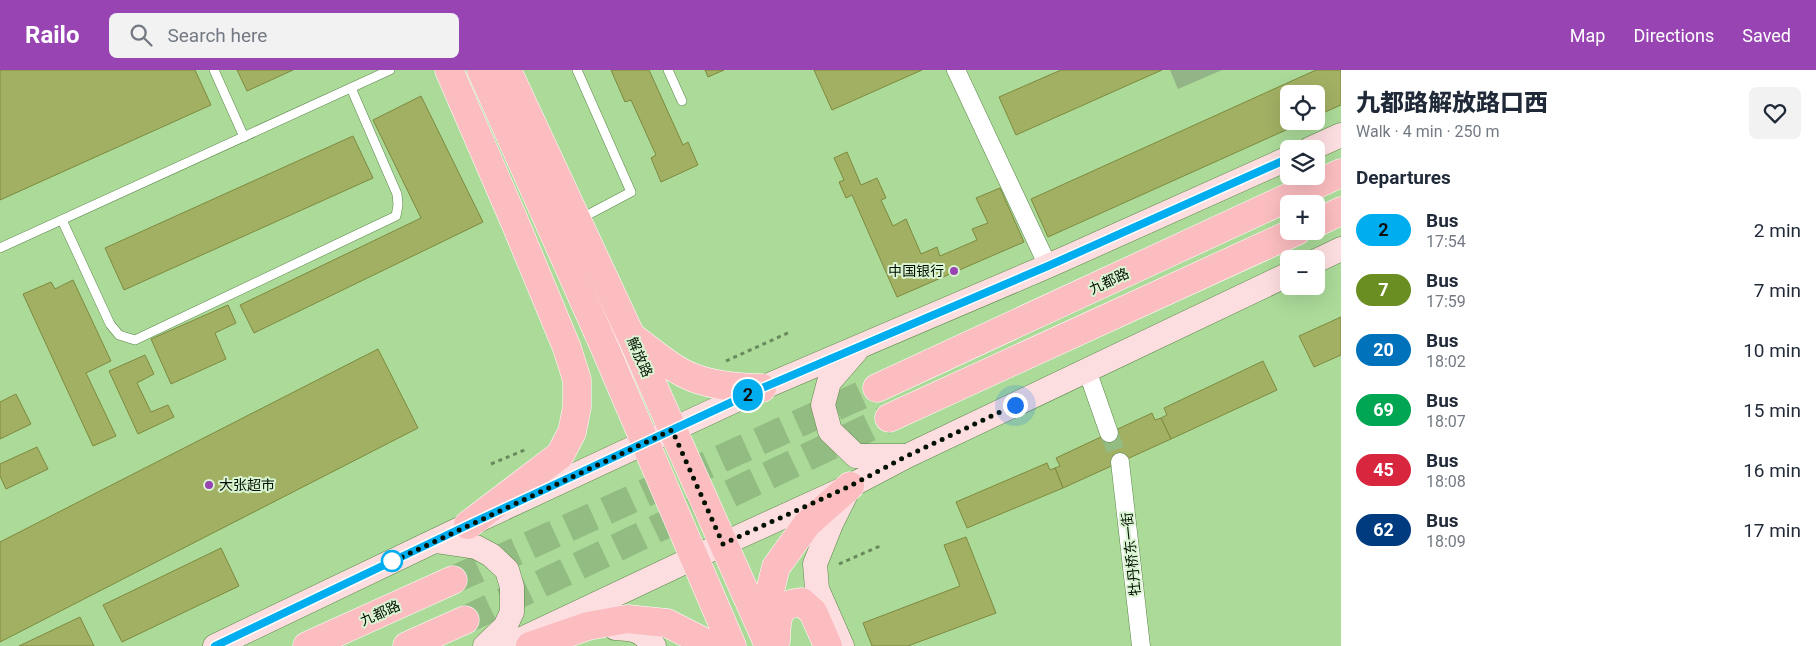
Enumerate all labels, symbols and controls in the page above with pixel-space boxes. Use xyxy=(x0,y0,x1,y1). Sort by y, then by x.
search box xyxy=(109,13,459,58)
text: Railo xyxy=(25,21,79,49)
icon: search xyxy=(127,21,155,49)
text: Search here xyxy=(167,24,267,47)
text: Map xyxy=(1570,25,1605,46)
text: Directions xyxy=(1633,25,1714,46)
text: Saved xyxy=(1742,25,1791,46)
map controls xyxy=(1280,85,1325,295)
button: locate xyxy=(1280,85,1325,130)
button: heart xyxy=(1749,87,1801,139)
text: 九都路解放路口西 xyxy=(1356,89,1548,117)
text: Walk · 4 min · 250 m xyxy=(1356,122,1500,141)
button: layers xyxy=(1280,140,1325,185)
text: Departures xyxy=(1356,166,1451,189)
button: + xyxy=(1280,195,1325,240)
text: Bus xyxy=(1426,209,1459,232)
text: 2 xyxy=(1378,219,1389,240)
text: 2 min xyxy=(1754,219,1801,242)
text: 17:54 xyxy=(1426,232,1466,251)
button: − xyxy=(1280,250,1325,295)
place label: 中国银行 xyxy=(888,263,944,279)
marker: 中国银行 xyxy=(948,265,960,277)
street label: 九都路 xyxy=(1087,265,1131,297)
text: Bus xyxy=(1426,269,1459,292)
text: 7 xyxy=(1378,279,1389,300)
text: 7 min xyxy=(1754,279,1801,302)
text: 17:59 xyxy=(1426,292,1466,311)
text: Bus xyxy=(1426,329,1459,352)
street label: 解放路 xyxy=(624,335,656,379)
text: 20 xyxy=(1373,339,1394,360)
text: 10 min xyxy=(1743,339,1801,362)
text: 18:02 xyxy=(1426,352,1466,371)
line badge: 2 xyxy=(732,379,764,411)
text: 2 xyxy=(743,384,753,405)
text: Bus xyxy=(1426,389,1459,412)
your location xyxy=(1003,393,1028,418)
text: 69 xyxy=(1373,399,1394,420)
text: 15 min xyxy=(1743,399,1801,422)
text: 18:07 xyxy=(1426,412,1466,431)
text: Bus xyxy=(1426,449,1459,472)
text: 45 xyxy=(1373,459,1394,480)
text: 16 min xyxy=(1743,459,1801,482)
text: 18:08 xyxy=(1426,472,1466,491)
place label: 大张超市 xyxy=(219,477,275,493)
marker: 大张超市 xyxy=(203,479,215,491)
text: Bus xyxy=(1426,509,1459,532)
street label: 牡丹桥东一街 xyxy=(1119,511,1143,597)
text: 62 xyxy=(1373,519,1394,540)
text: 17 min xyxy=(1743,519,1801,542)
text: 18:09 xyxy=(1426,532,1466,551)
unlabelled marker xyxy=(381,550,403,572)
street label: 九都路 xyxy=(358,597,402,629)

